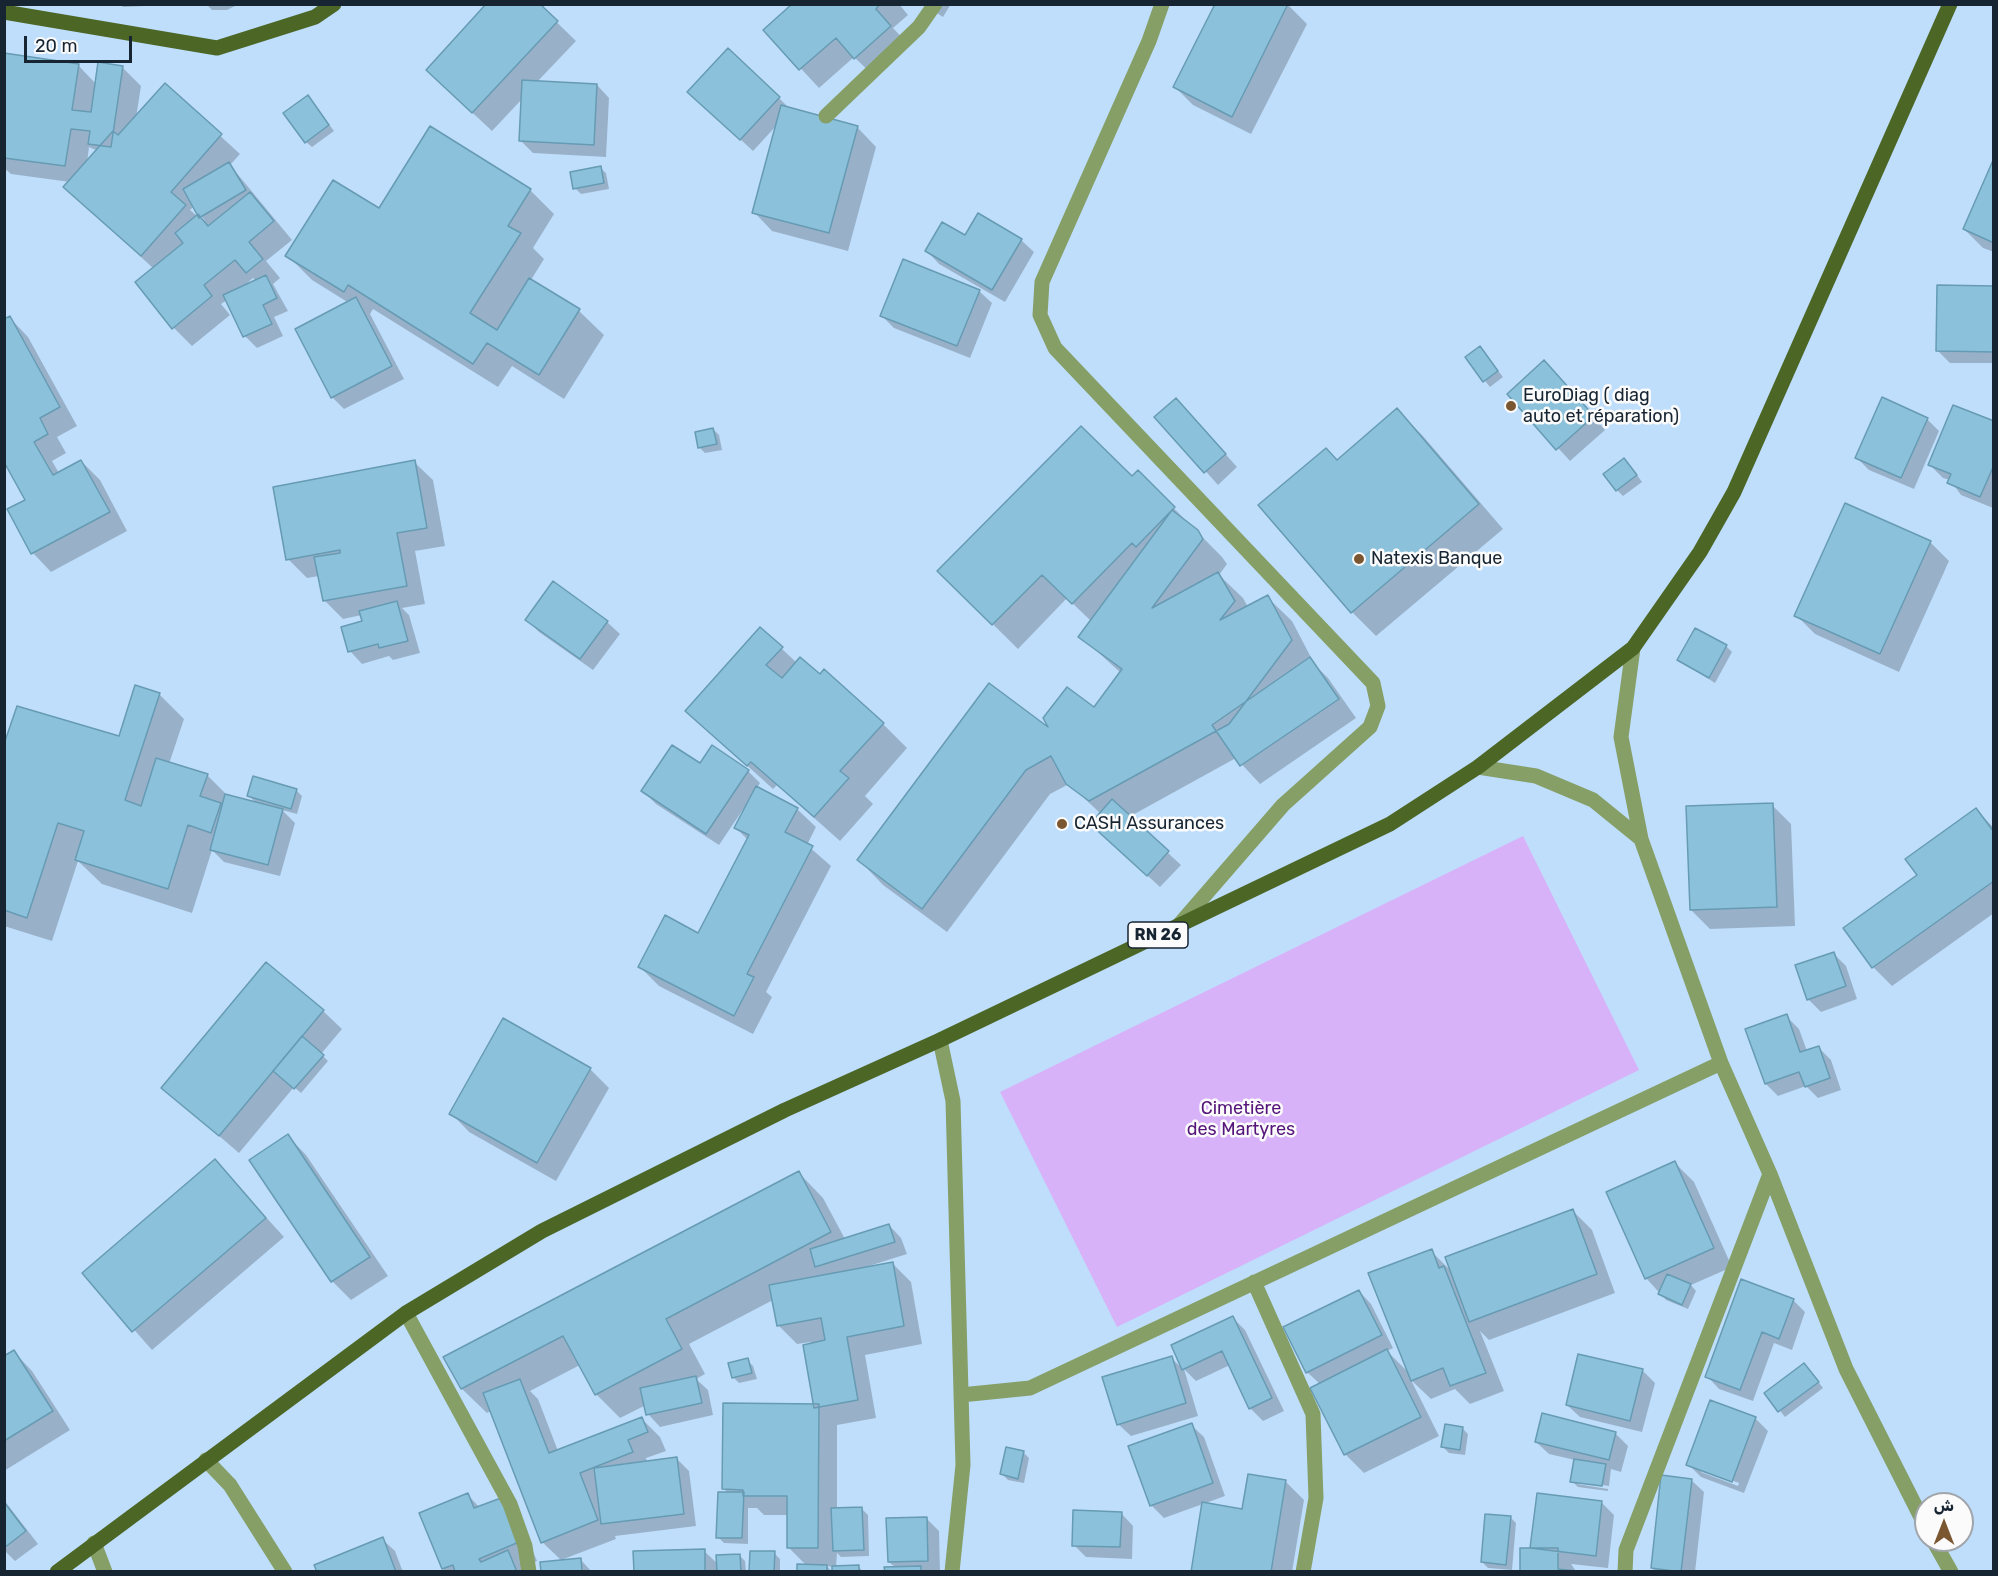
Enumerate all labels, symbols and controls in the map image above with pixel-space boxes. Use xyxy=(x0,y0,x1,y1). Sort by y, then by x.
scale bar xyxy=(27,24,135,62)
text: 20 m xyxy=(35,35,77,57)
place label: EuroDiag ( diag auto et réparation) xyxy=(1523,385,1679,428)
marker: EuroDiag ( diag auto et réparation) xyxy=(1504,399,1518,413)
place label: Natexis Banque xyxy=(1371,548,1502,570)
marker: Natexis Banque xyxy=(1352,552,1366,566)
place label: CASH Assurances xyxy=(1074,813,1224,835)
marker: CASH Assurances xyxy=(1055,817,1069,831)
road number: RN 26 xyxy=(1128,922,1188,948)
park label: Cimetière des Martyres xyxy=(1187,1098,1295,1140)
north arrow xyxy=(1914,1492,1974,1552)
text: ش xyxy=(1934,1496,1954,1515)

